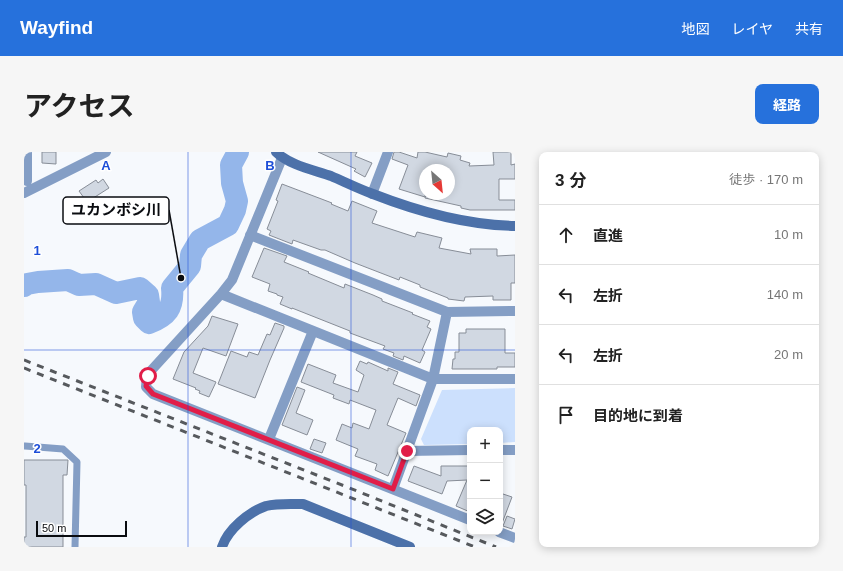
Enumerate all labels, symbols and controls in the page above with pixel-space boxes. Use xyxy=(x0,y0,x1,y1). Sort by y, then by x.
text: Wayfind xyxy=(20,17,93,38)
text: 地図 xyxy=(681,21,709,37)
text: レイヤ xyxy=(731,21,773,37)
text: 共有 xyxy=(795,21,823,37)
button: 経路 xyxy=(755,84,819,124)
text: アクセス xyxy=(24,91,135,122)
text: A xyxy=(101,158,111,173)
text: B xyxy=(265,158,275,173)
north arrow xyxy=(419,164,455,200)
text: 3 分 xyxy=(555,171,586,190)
text: 徒歩 · 170 m xyxy=(729,172,803,187)
callout: ユカンボシ川 xyxy=(63,197,169,224)
text: ユカンボシ川 xyxy=(71,201,161,218)
icon: ahead xyxy=(555,224,577,246)
text: 直進 xyxy=(593,227,623,244)
text: 10 m xyxy=(774,227,803,242)
text: 1 xyxy=(33,243,41,258)
icon: left xyxy=(555,284,577,306)
text: 左折 xyxy=(593,287,623,304)
text: 140 m xyxy=(767,287,803,302)
icon: left xyxy=(555,344,577,366)
text: 左折 xyxy=(593,347,623,364)
text: 20 m xyxy=(774,347,803,362)
route start xyxy=(139,367,157,385)
icon: arrive xyxy=(555,404,577,426)
text: 目的地に到着 xyxy=(593,407,683,424)
map controls xyxy=(467,427,503,535)
button: + xyxy=(467,427,503,463)
text: 2 xyxy=(33,441,41,456)
route end xyxy=(398,442,416,460)
button: − xyxy=(467,463,503,499)
button: layers xyxy=(467,499,503,535)
scale bar xyxy=(36,519,127,538)
text: 50 m xyxy=(42,522,66,534)

